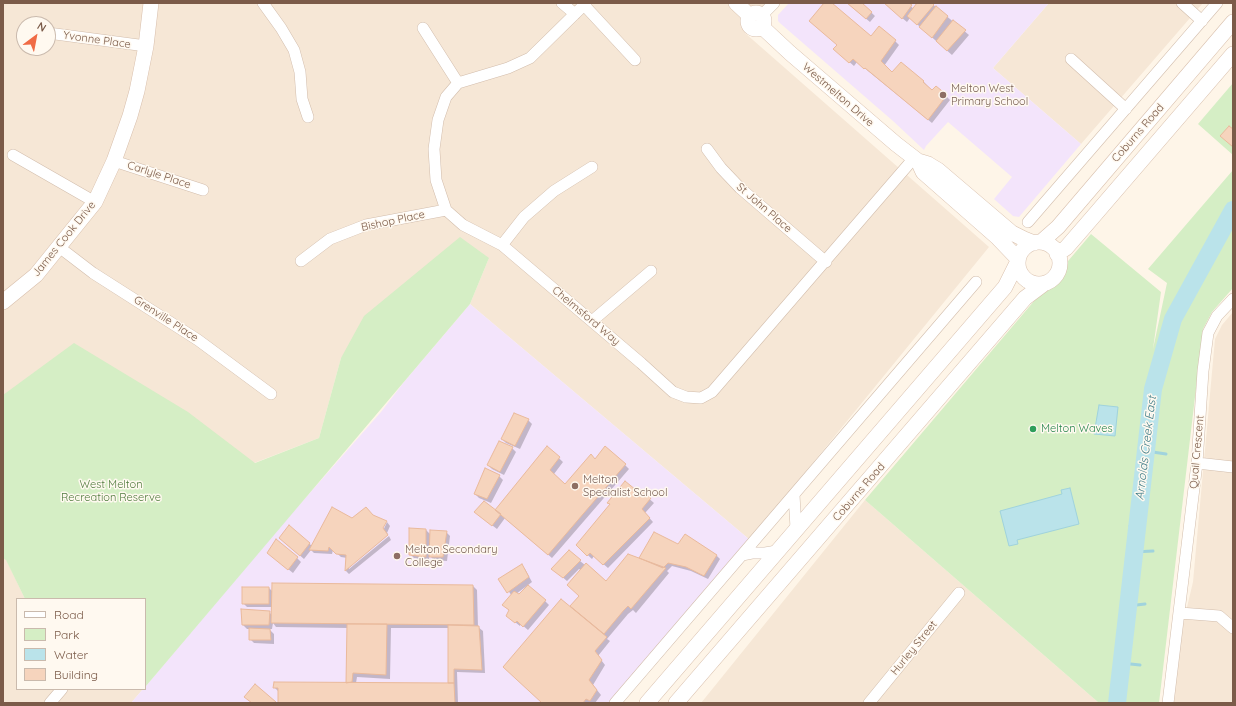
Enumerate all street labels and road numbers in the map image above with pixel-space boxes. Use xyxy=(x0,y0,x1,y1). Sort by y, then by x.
street label: Yvonne Place xyxy=(62,29,132,51)
street label: Westmelton Drive xyxy=(800,60,876,130)
street label: Coburns Road xyxy=(1109,101,1167,165)
street label: Carlyle Place xyxy=(126,159,192,191)
street label: St John Place xyxy=(734,180,794,236)
street label: James Cook Drive xyxy=(30,199,98,279)
street label: Bishop Place xyxy=(360,208,426,234)
street label: Chelmsford Way xyxy=(549,284,623,348)
street label: Grenville Place xyxy=(131,293,201,345)
street label: Quail Crescent xyxy=(1187,415,1207,489)
street label: Coburns Road xyxy=(830,460,888,524)
street label: Hurley Street xyxy=(888,618,940,678)

